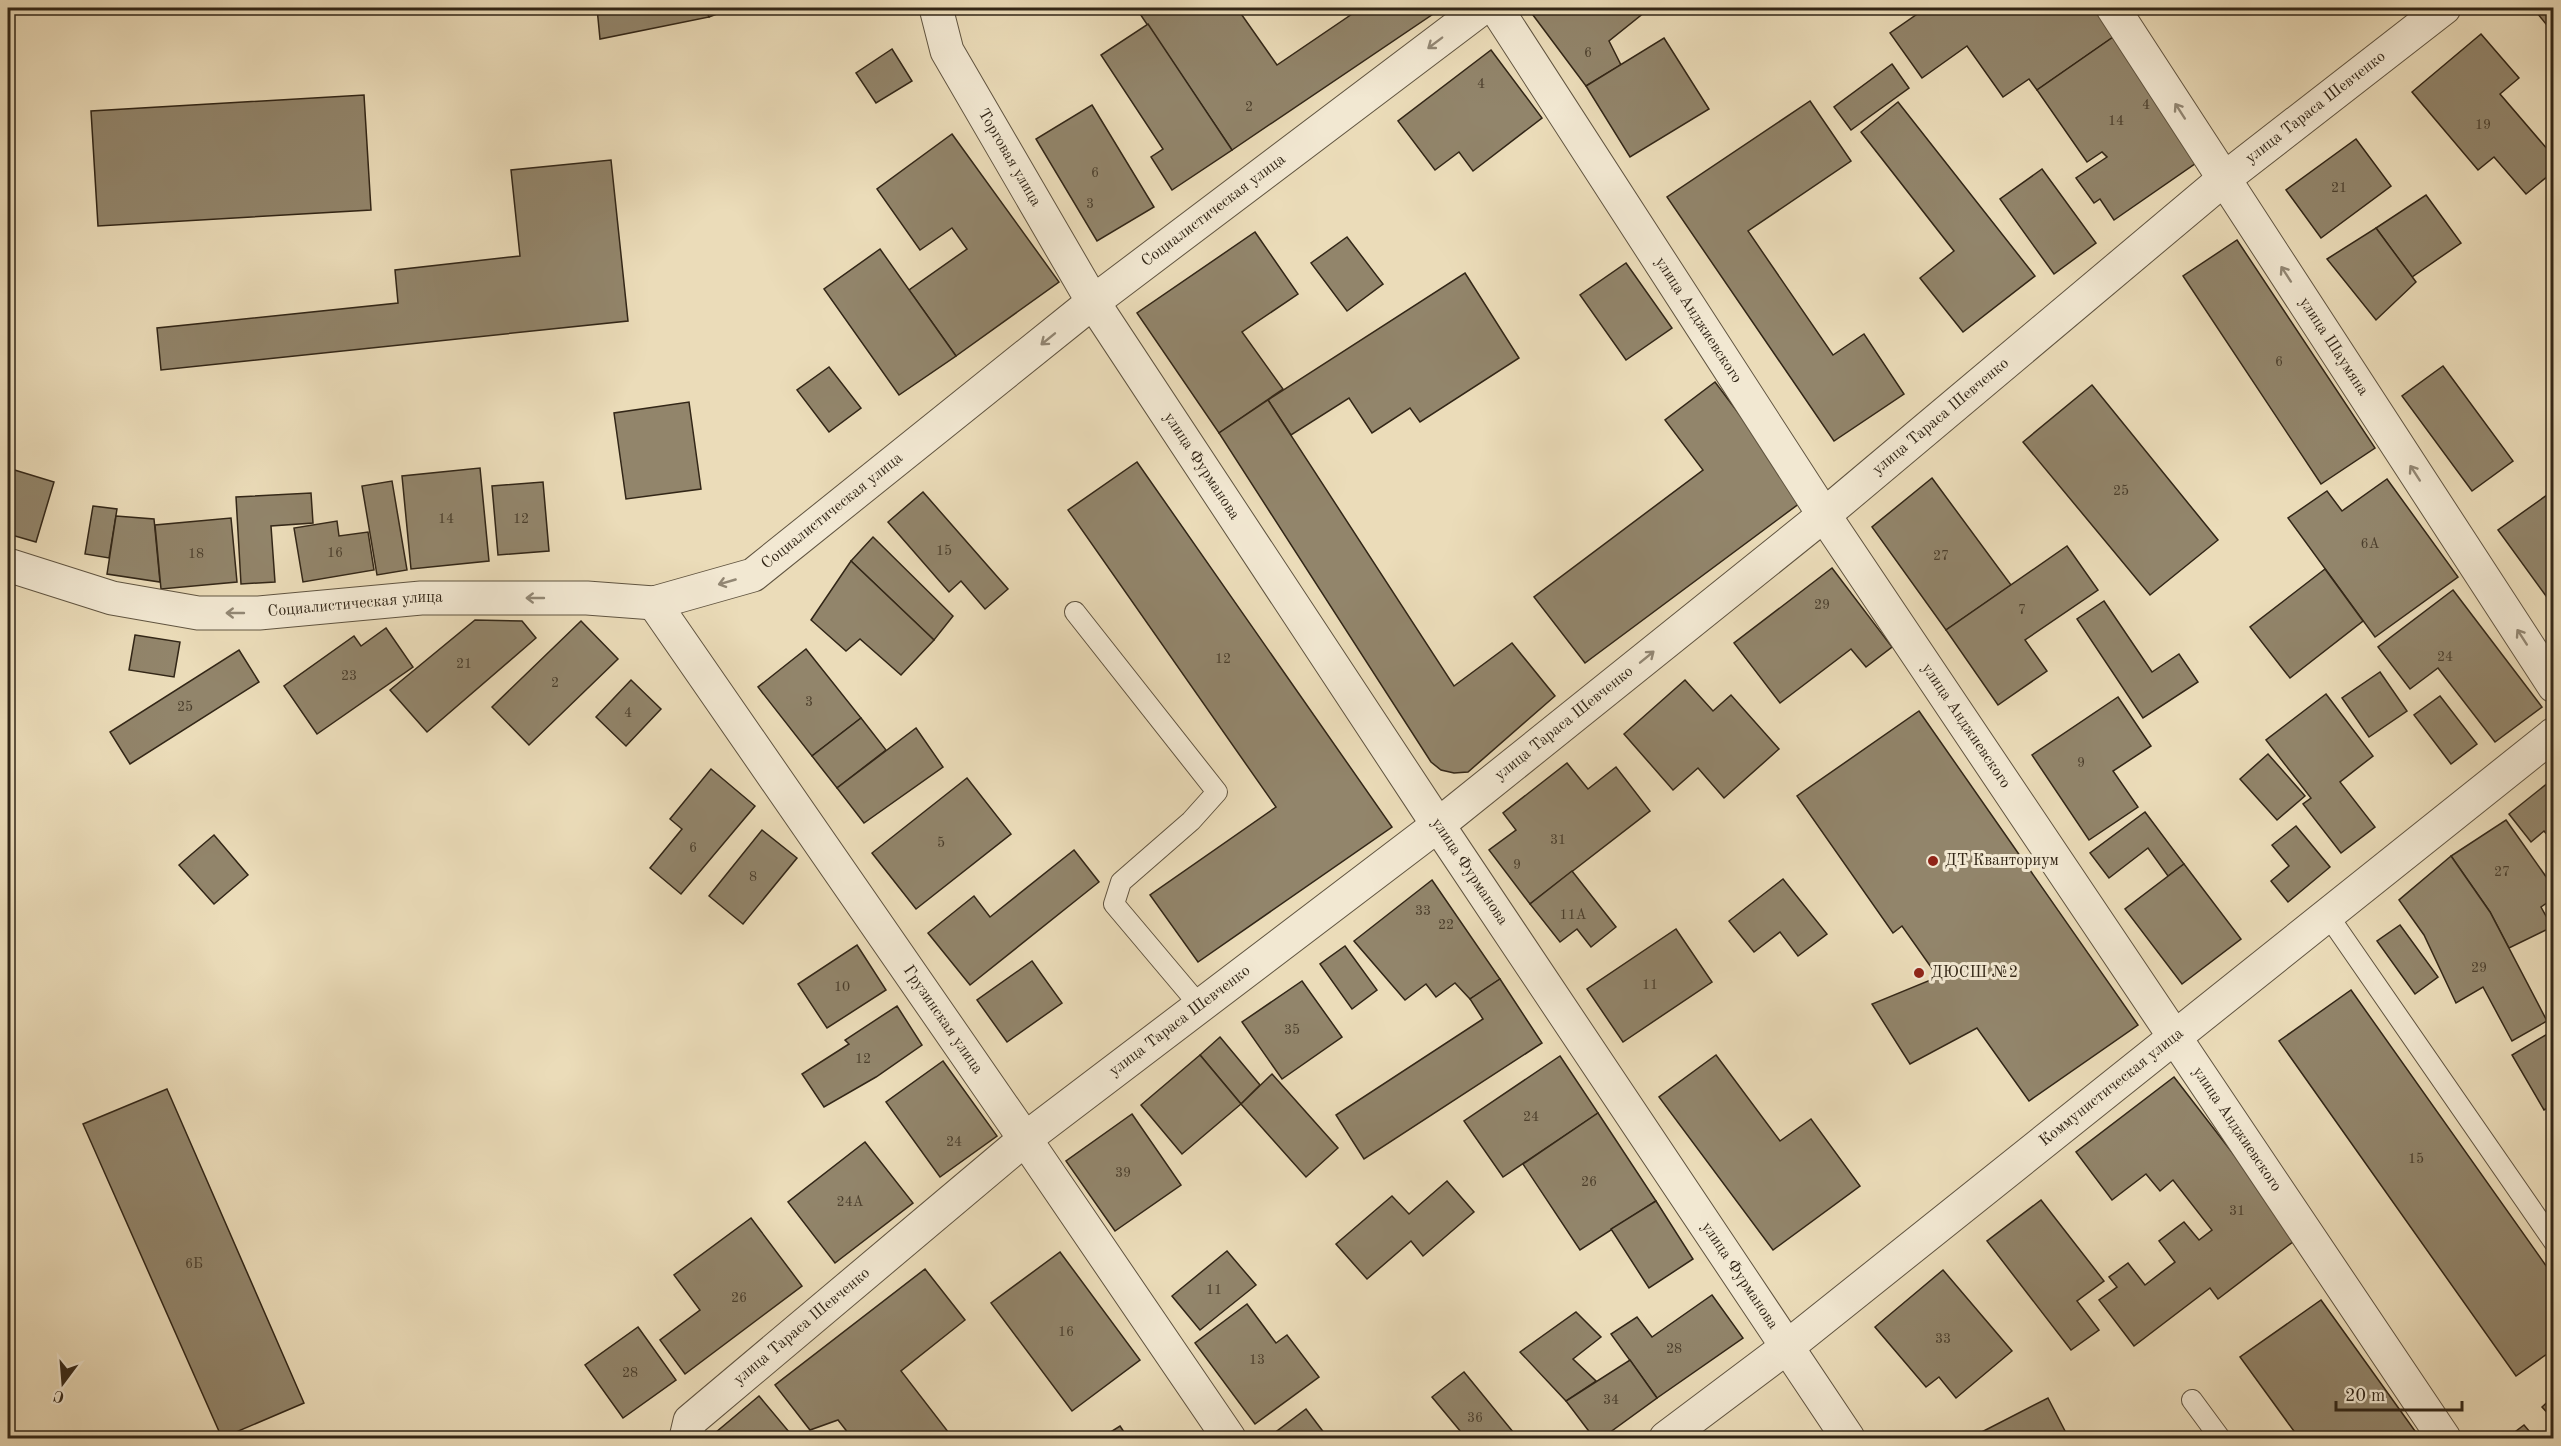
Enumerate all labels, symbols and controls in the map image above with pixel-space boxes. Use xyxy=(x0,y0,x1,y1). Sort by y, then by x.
one-way arrow xyxy=(1428,37,1444,49)
house number: 6 xyxy=(1584,46,1592,60)
street label: улица Тараса Шевченко xyxy=(2243,48,2389,167)
house number: 4 xyxy=(1477,77,1485,91)
house number: 4 xyxy=(2142,98,2150,112)
house number: 2 xyxy=(1245,100,1253,114)
one-way arrow xyxy=(2174,103,2186,120)
street label: Торговая улица xyxy=(975,106,1044,210)
house number: 14 xyxy=(2108,114,2124,128)
house number: 19 xyxy=(2475,118,2491,132)
street label: Социалистическая улица xyxy=(1139,151,1289,270)
house number: 6 xyxy=(1091,166,1099,180)
house number: 21 xyxy=(2331,181,2347,195)
house number: 3 xyxy=(1086,197,1094,211)
street label: улица Анджиевского xyxy=(1652,254,1745,386)
one-way arrow xyxy=(2280,266,2293,283)
street label: улица Шаумяна xyxy=(2296,295,2371,399)
one-way arrow xyxy=(1041,332,1056,346)
street label: улица Тараса Шевченко xyxy=(1870,355,2012,478)
house number: 6 xyxy=(2275,355,2283,369)
street label: улица Фурманова xyxy=(1160,410,1243,523)
street label: Социалистическая улица xyxy=(759,450,906,573)
one-way arrow xyxy=(2409,465,2421,482)
house number: 25 xyxy=(2113,484,2129,498)
house number: 14 xyxy=(438,512,454,526)
house number: 12 xyxy=(513,512,529,526)
house number: 6А xyxy=(2361,537,2380,551)
house number: 15 xyxy=(936,544,952,558)
house number: 16 xyxy=(327,546,343,560)
house number: 18 xyxy=(188,547,204,561)
house number: 27 xyxy=(1933,549,1949,563)
one-way arrow xyxy=(717,577,736,589)
street label: Социалистическая улица xyxy=(267,590,443,620)
one-way arrow xyxy=(525,592,545,604)
house number: 29 xyxy=(1814,598,1830,612)
house number: 7 xyxy=(2018,603,2026,617)
one-way arrow xyxy=(226,607,246,619)
one-way arrow xyxy=(2515,628,2528,645)
house number: 24 xyxy=(2437,650,2453,664)
one-way arrow xyxy=(1639,651,1655,664)
house number: 12 xyxy=(1215,652,1231,666)
house number: 21 xyxy=(456,657,472,671)
street label: улица Анджиевского xyxy=(1918,661,2013,791)
street label: улица Тараса Шевченко xyxy=(1492,663,1636,784)
house number: 23 xyxy=(341,669,357,683)
house number: 2 xyxy=(551,676,559,690)
house number: 3 xyxy=(805,695,813,709)
house number: 25 xyxy=(177,700,193,714)
house number: 4 xyxy=(624,706,632,720)
house number: 9 xyxy=(2077,756,2085,770)
street label: улица Фурманова xyxy=(1428,815,1511,928)
house number: 31 xyxy=(1550,833,1566,847)
house number: 5 xyxy=(937,836,945,850)
house number: 6 xyxy=(689,841,697,855)
place label: ДТ Кванториум xyxy=(1945,853,2059,869)
marker: ДТ Кванториум xyxy=(1926,854,1940,868)
house number: 9 xyxy=(1513,858,1521,872)
house number: 27 xyxy=(2494,865,2510,879)
house number: 8 xyxy=(749,870,757,884)
house number: 33 xyxy=(1415,904,1431,918)
house number: 11А xyxy=(1560,908,1587,922)
house number: 22 xyxy=(1438,918,1454,932)
house number: 29 xyxy=(2471,961,2487,975)
street label: Грузинская улица xyxy=(900,963,986,1077)
street label: улица Тараса Шевченко xyxy=(1106,963,1253,1080)
place label: ДЮСШ №2 xyxy=(1931,965,2018,981)
marker: ДЮСШ №2 xyxy=(1912,966,1926,980)
house number: 11 xyxy=(1642,978,1658,992)
house number: 10 xyxy=(834,980,850,994)
house number: 35 xyxy=(1284,1023,1300,1037)
street label: Коммунистическая улица xyxy=(2037,1025,2187,1150)
house number: 12 xyxy=(855,1052,871,1066)
street label: улица Анджиевского xyxy=(2189,1064,2284,1195)
house number: 24 xyxy=(1523,1110,1539,1124)
house number: 24 xyxy=(946,1135,962,1149)
house number: 15 xyxy=(2408,1152,2424,1166)
house number: 39 xyxy=(1115,1166,1131,1180)
house number: 26 xyxy=(1581,1175,1597,1189)
house number: 24А xyxy=(837,1195,864,1209)
house number: 31 xyxy=(2229,1204,2245,1218)
street label: улица Фурманова xyxy=(1698,1219,1781,1332)
house number: 6Б xyxy=(185,1257,203,1271)
street label: улица Тараса Шевченко xyxy=(731,1265,873,1388)
house number: 11 xyxy=(1206,1283,1222,1297)
house number: 26 xyxy=(731,1291,747,1305)
house number: 16 xyxy=(1058,1325,1074,1339)
house number: 33 xyxy=(1935,1332,1951,1346)
house number: 28 xyxy=(1666,1342,1682,1356)
north arrow xyxy=(33,1353,93,1413)
house number: 13 xyxy=(1249,1353,1265,1367)
house number: 28 xyxy=(622,1366,638,1380)
scale bar xyxy=(2336,1374,2462,1412)
text: С xyxy=(52,1386,67,1405)
text: 20 m xyxy=(2345,1387,2385,1405)
house number: 34 xyxy=(1603,1393,1619,1407)
house number: 36 xyxy=(1467,1411,1483,1425)

